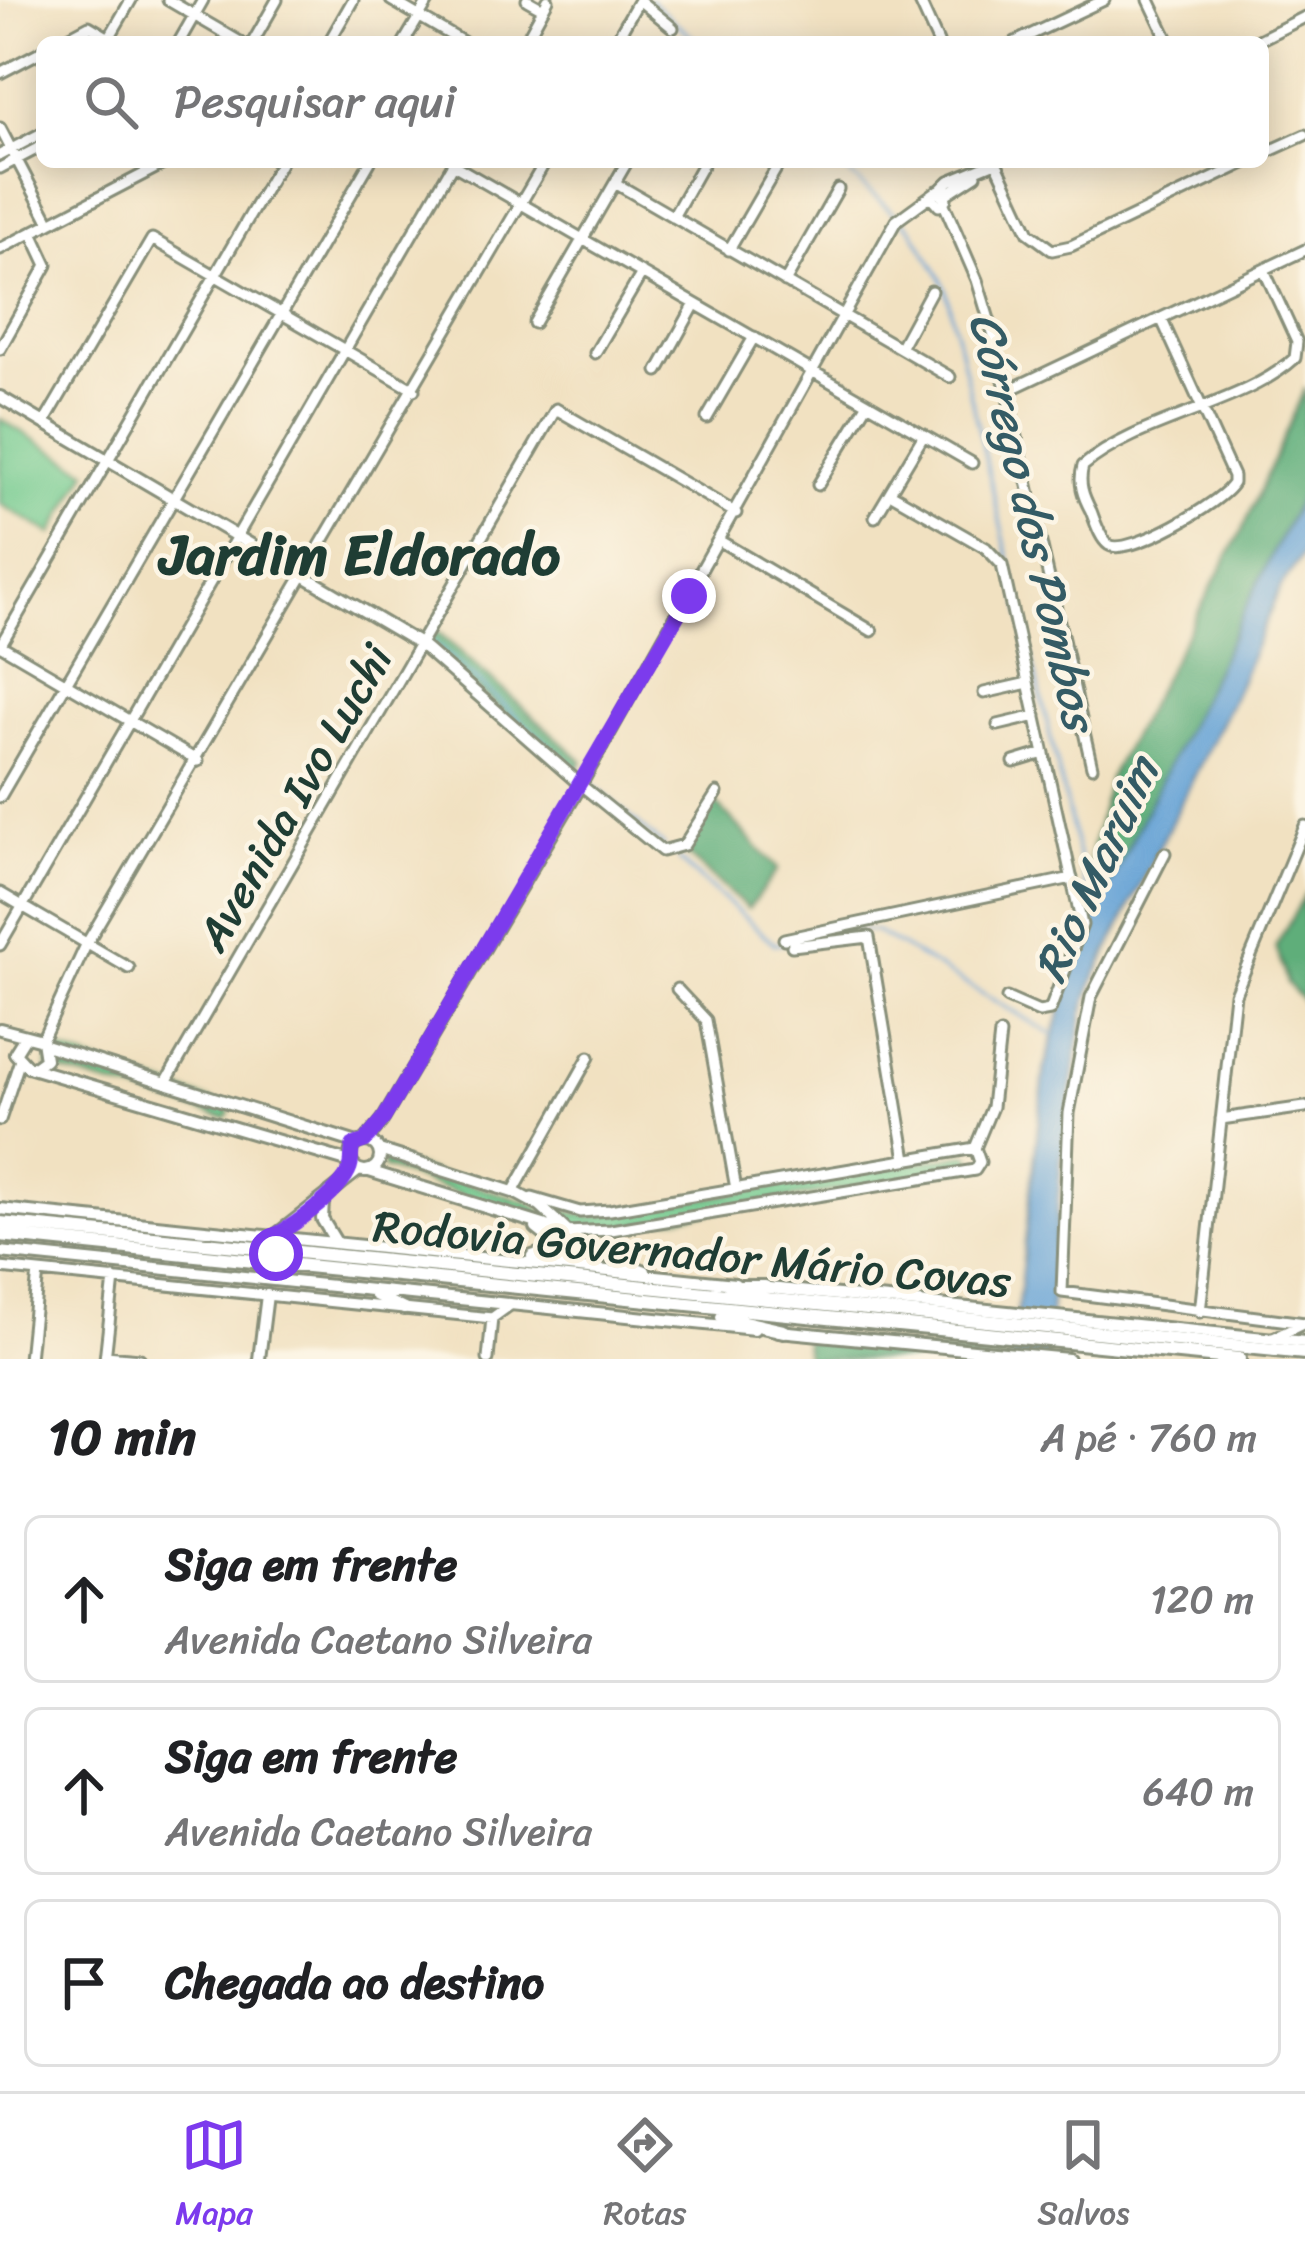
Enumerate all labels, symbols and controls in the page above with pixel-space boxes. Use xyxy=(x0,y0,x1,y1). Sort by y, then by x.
search box xyxy=(36,36,1269,168)
text: Pesquisar aqui xyxy=(174,62,456,142)
icon: search xyxy=(78,69,144,135)
water label: Córrego dos Pombos xyxy=(944,304,1124,743)
district label: Jardim Eldorado xyxy=(157,504,560,605)
route end xyxy=(662,569,716,623)
street label: Avenida Ivo Luchi xyxy=(173,627,417,968)
water label: Rio Maruim xyxy=(1008,739,1184,996)
street label: Rodovia Governador Mário Covas xyxy=(370,1186,1014,1322)
route start xyxy=(249,1227,303,1281)
text: 10 min xyxy=(48,1392,196,1482)
text: A pé · 760 m xyxy=(1041,1403,1257,1472)
text: Siga em frente xyxy=(165,1525,457,1605)
text: 120 m xyxy=(1150,1565,1254,1634)
icon: ahead xyxy=(51,1566,117,1632)
text: Avenida Caetano Silveira xyxy=(165,1605,592,1674)
text: Siga em frente xyxy=(165,1717,457,1797)
text: 640 m xyxy=(1143,1757,1254,1826)
icon: ahead xyxy=(51,1758,117,1824)
text: Avenida Caetano Silveira xyxy=(165,1797,592,1866)
text: Chegada ao destino xyxy=(165,1943,544,2023)
icon: arrive xyxy=(51,1950,117,2016)
tab: Mapa xyxy=(175,2112,253,2242)
tab: Rotas xyxy=(604,2112,687,2242)
tab: Salvos xyxy=(1037,2112,1130,2242)

